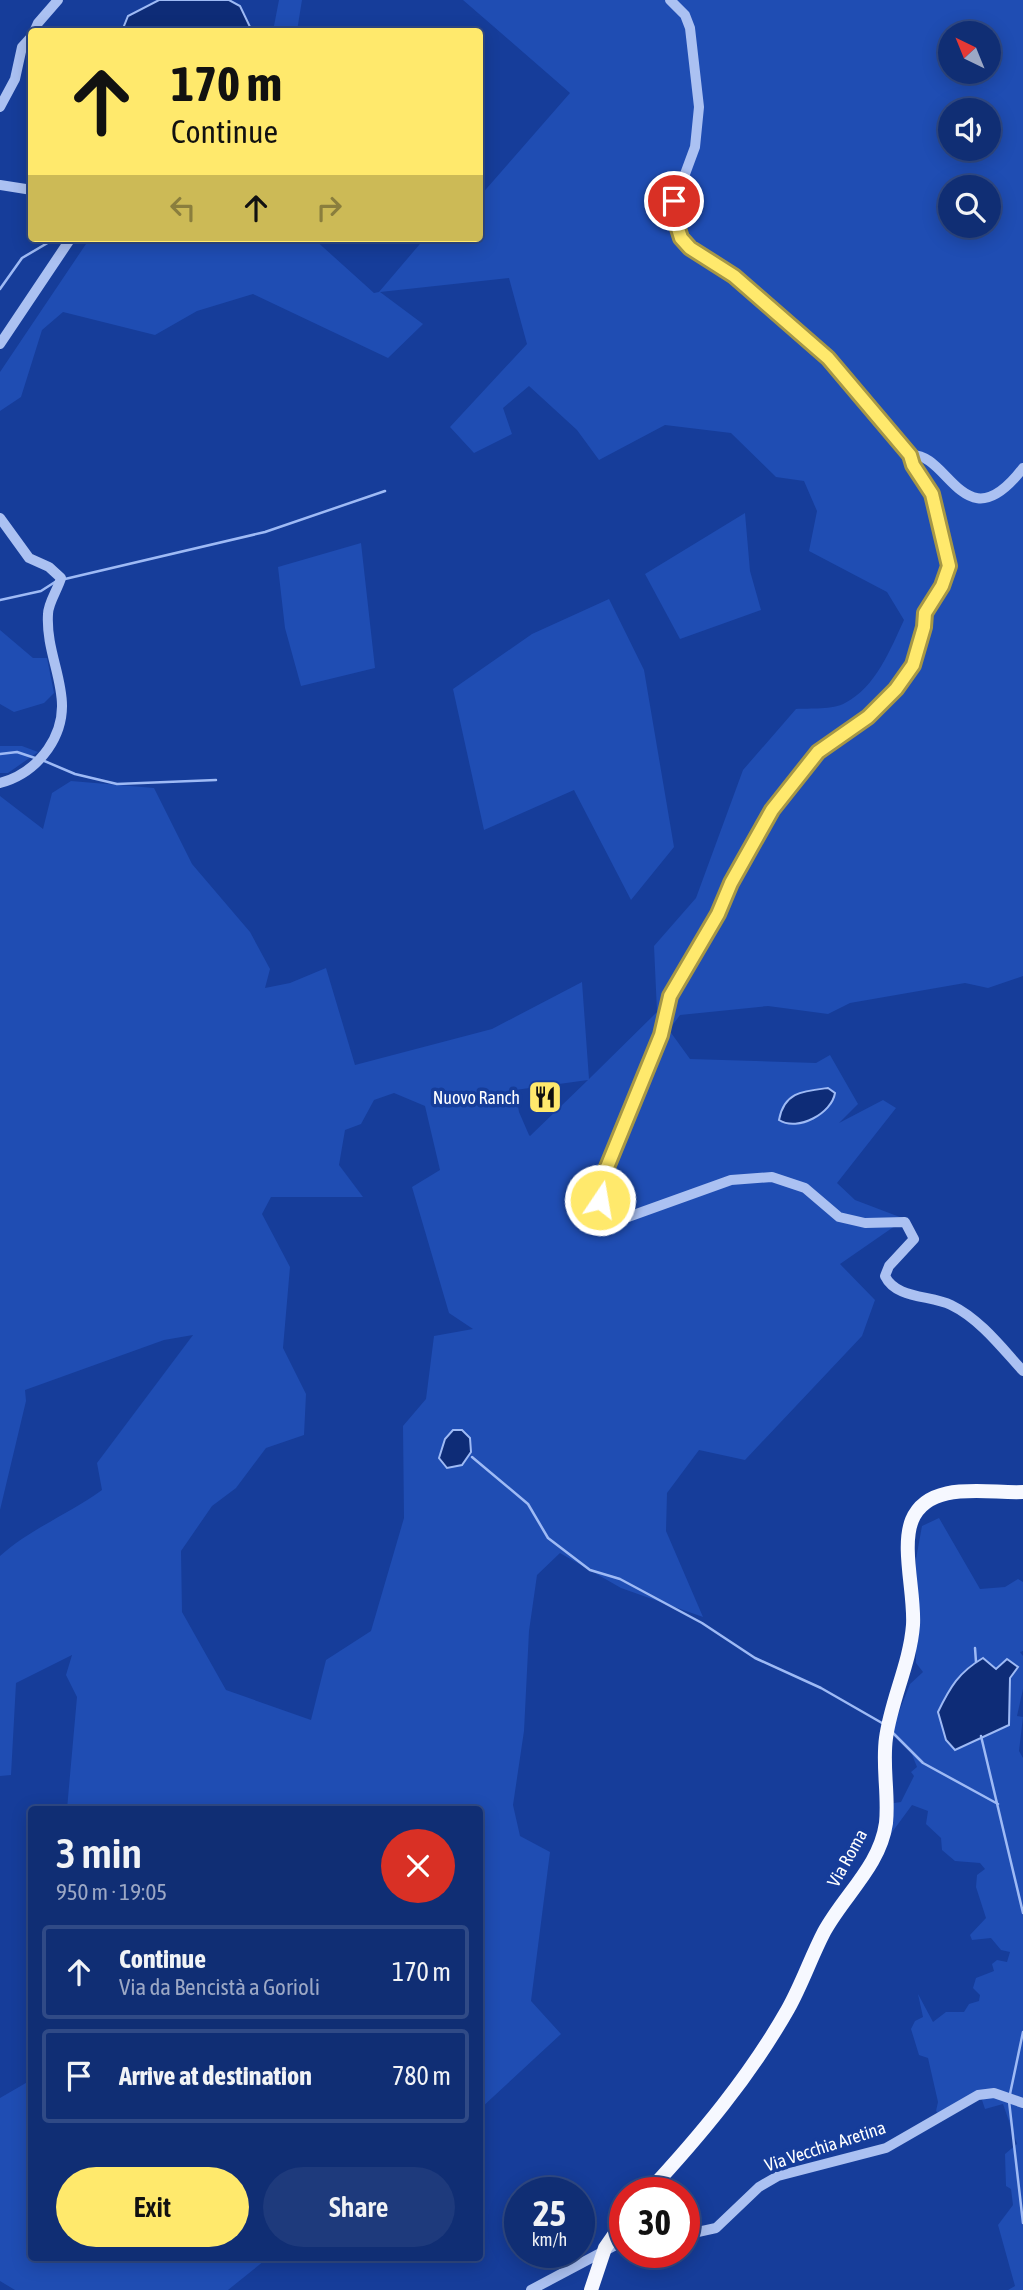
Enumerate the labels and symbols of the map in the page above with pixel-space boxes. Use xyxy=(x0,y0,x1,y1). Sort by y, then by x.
north arrow xyxy=(938,21,1001,84)
pin xyxy=(644,171,704,231)
restaurant icon: Nuovo Ranch xyxy=(526,1078,564,1116)
place label: Nuovo Ranch xyxy=(433,1087,520,1108)
position arrow xyxy=(563,1163,637,1237)
street label: Via Roma xyxy=(823,1826,871,1890)
street label: Via Vecchia Aretina xyxy=(762,2117,888,2175)
speed limit sign: 30 xyxy=(609,2177,700,2268)

